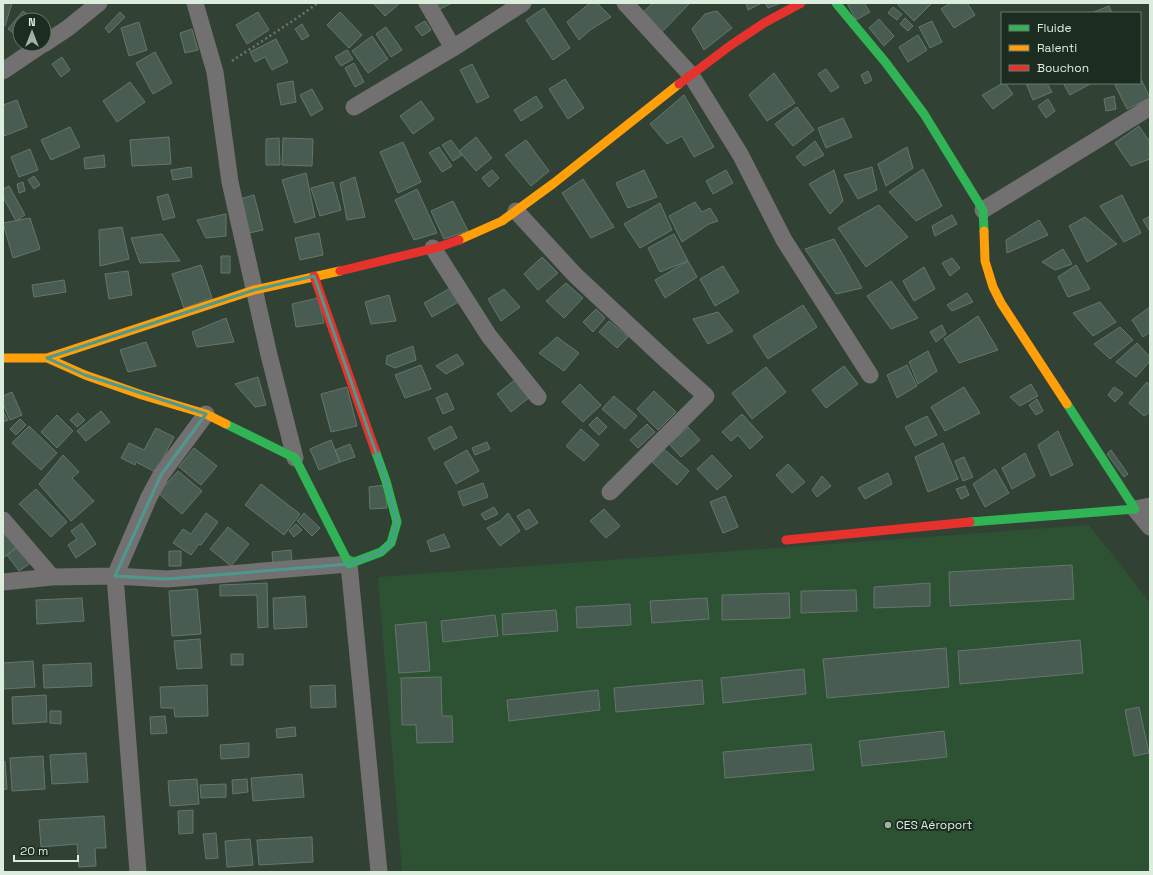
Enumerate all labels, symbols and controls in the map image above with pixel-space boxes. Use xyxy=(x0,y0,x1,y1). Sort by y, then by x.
north arrow xyxy=(12,12,52,52)
legend xyxy=(1001,12,1141,84)
text: N xyxy=(28,15,36,29)
text: Fluide xyxy=(1037,20,1072,36)
text: Ralenti xyxy=(1037,40,1077,56)
text: Bouchon xyxy=(1037,60,1089,76)
place label: CES Aéroport xyxy=(896,817,972,833)
marker: CES Aéroport xyxy=(883,820,893,830)
scale bar xyxy=(14,837,78,863)
text: 20 m xyxy=(20,843,48,859)

